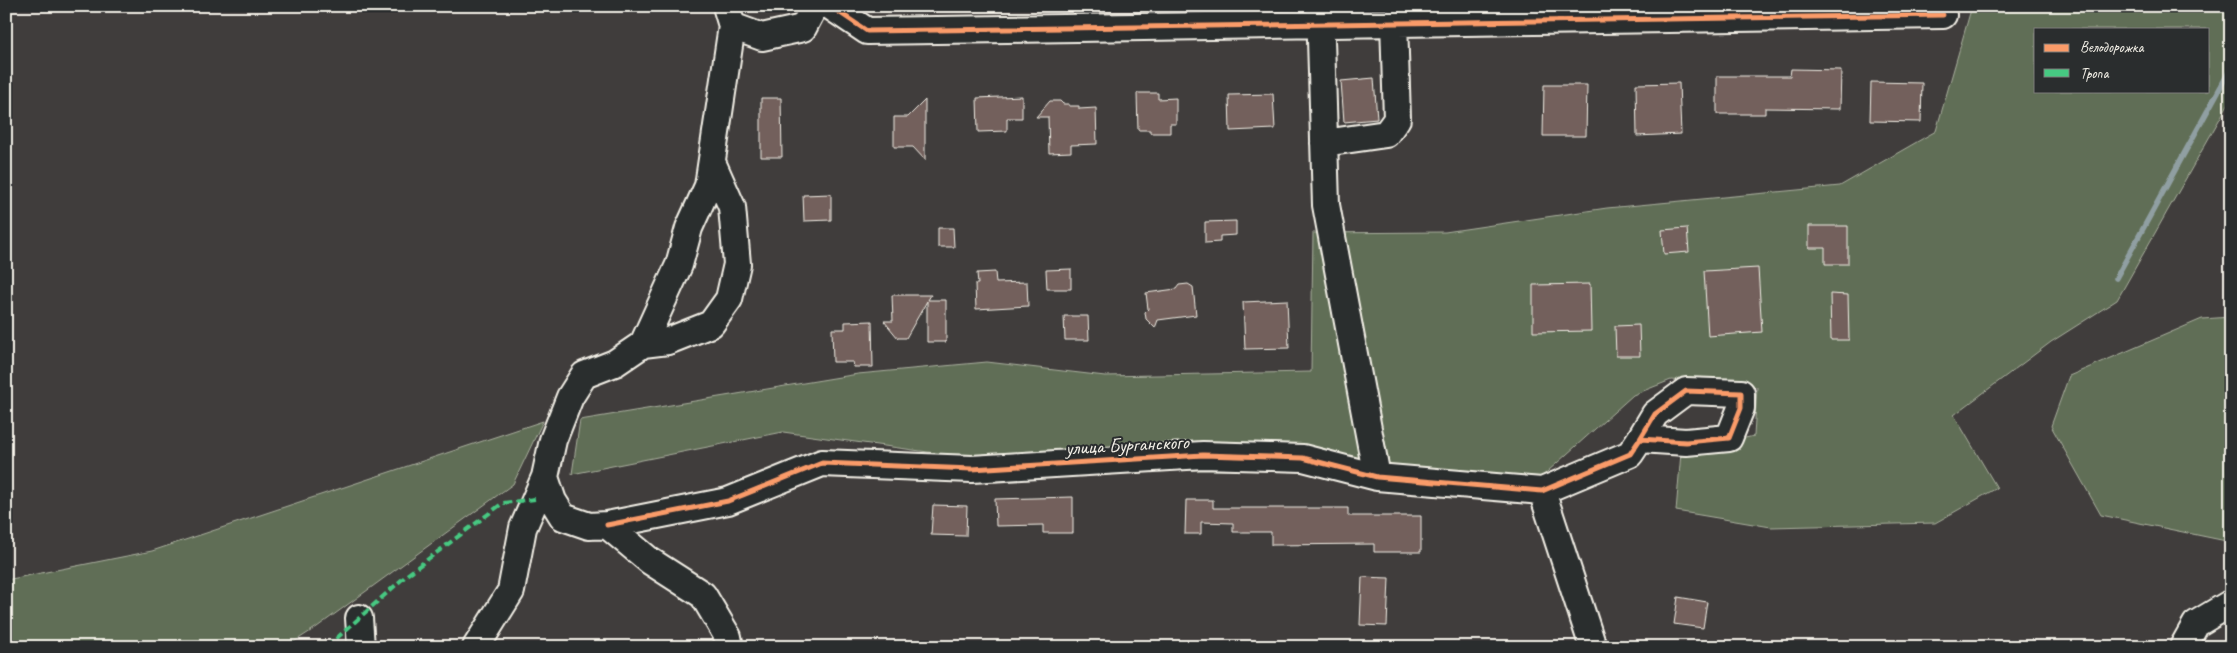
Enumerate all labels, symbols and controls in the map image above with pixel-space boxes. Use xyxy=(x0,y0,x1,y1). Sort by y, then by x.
legend xyxy=(2034,28,2210,92)
text: Велодорожка xyxy=(2080,38,2144,57)
text: Тропа xyxy=(2080,64,2109,83)
street label: улица Бурганского xyxy=(1064,429,1190,461)

